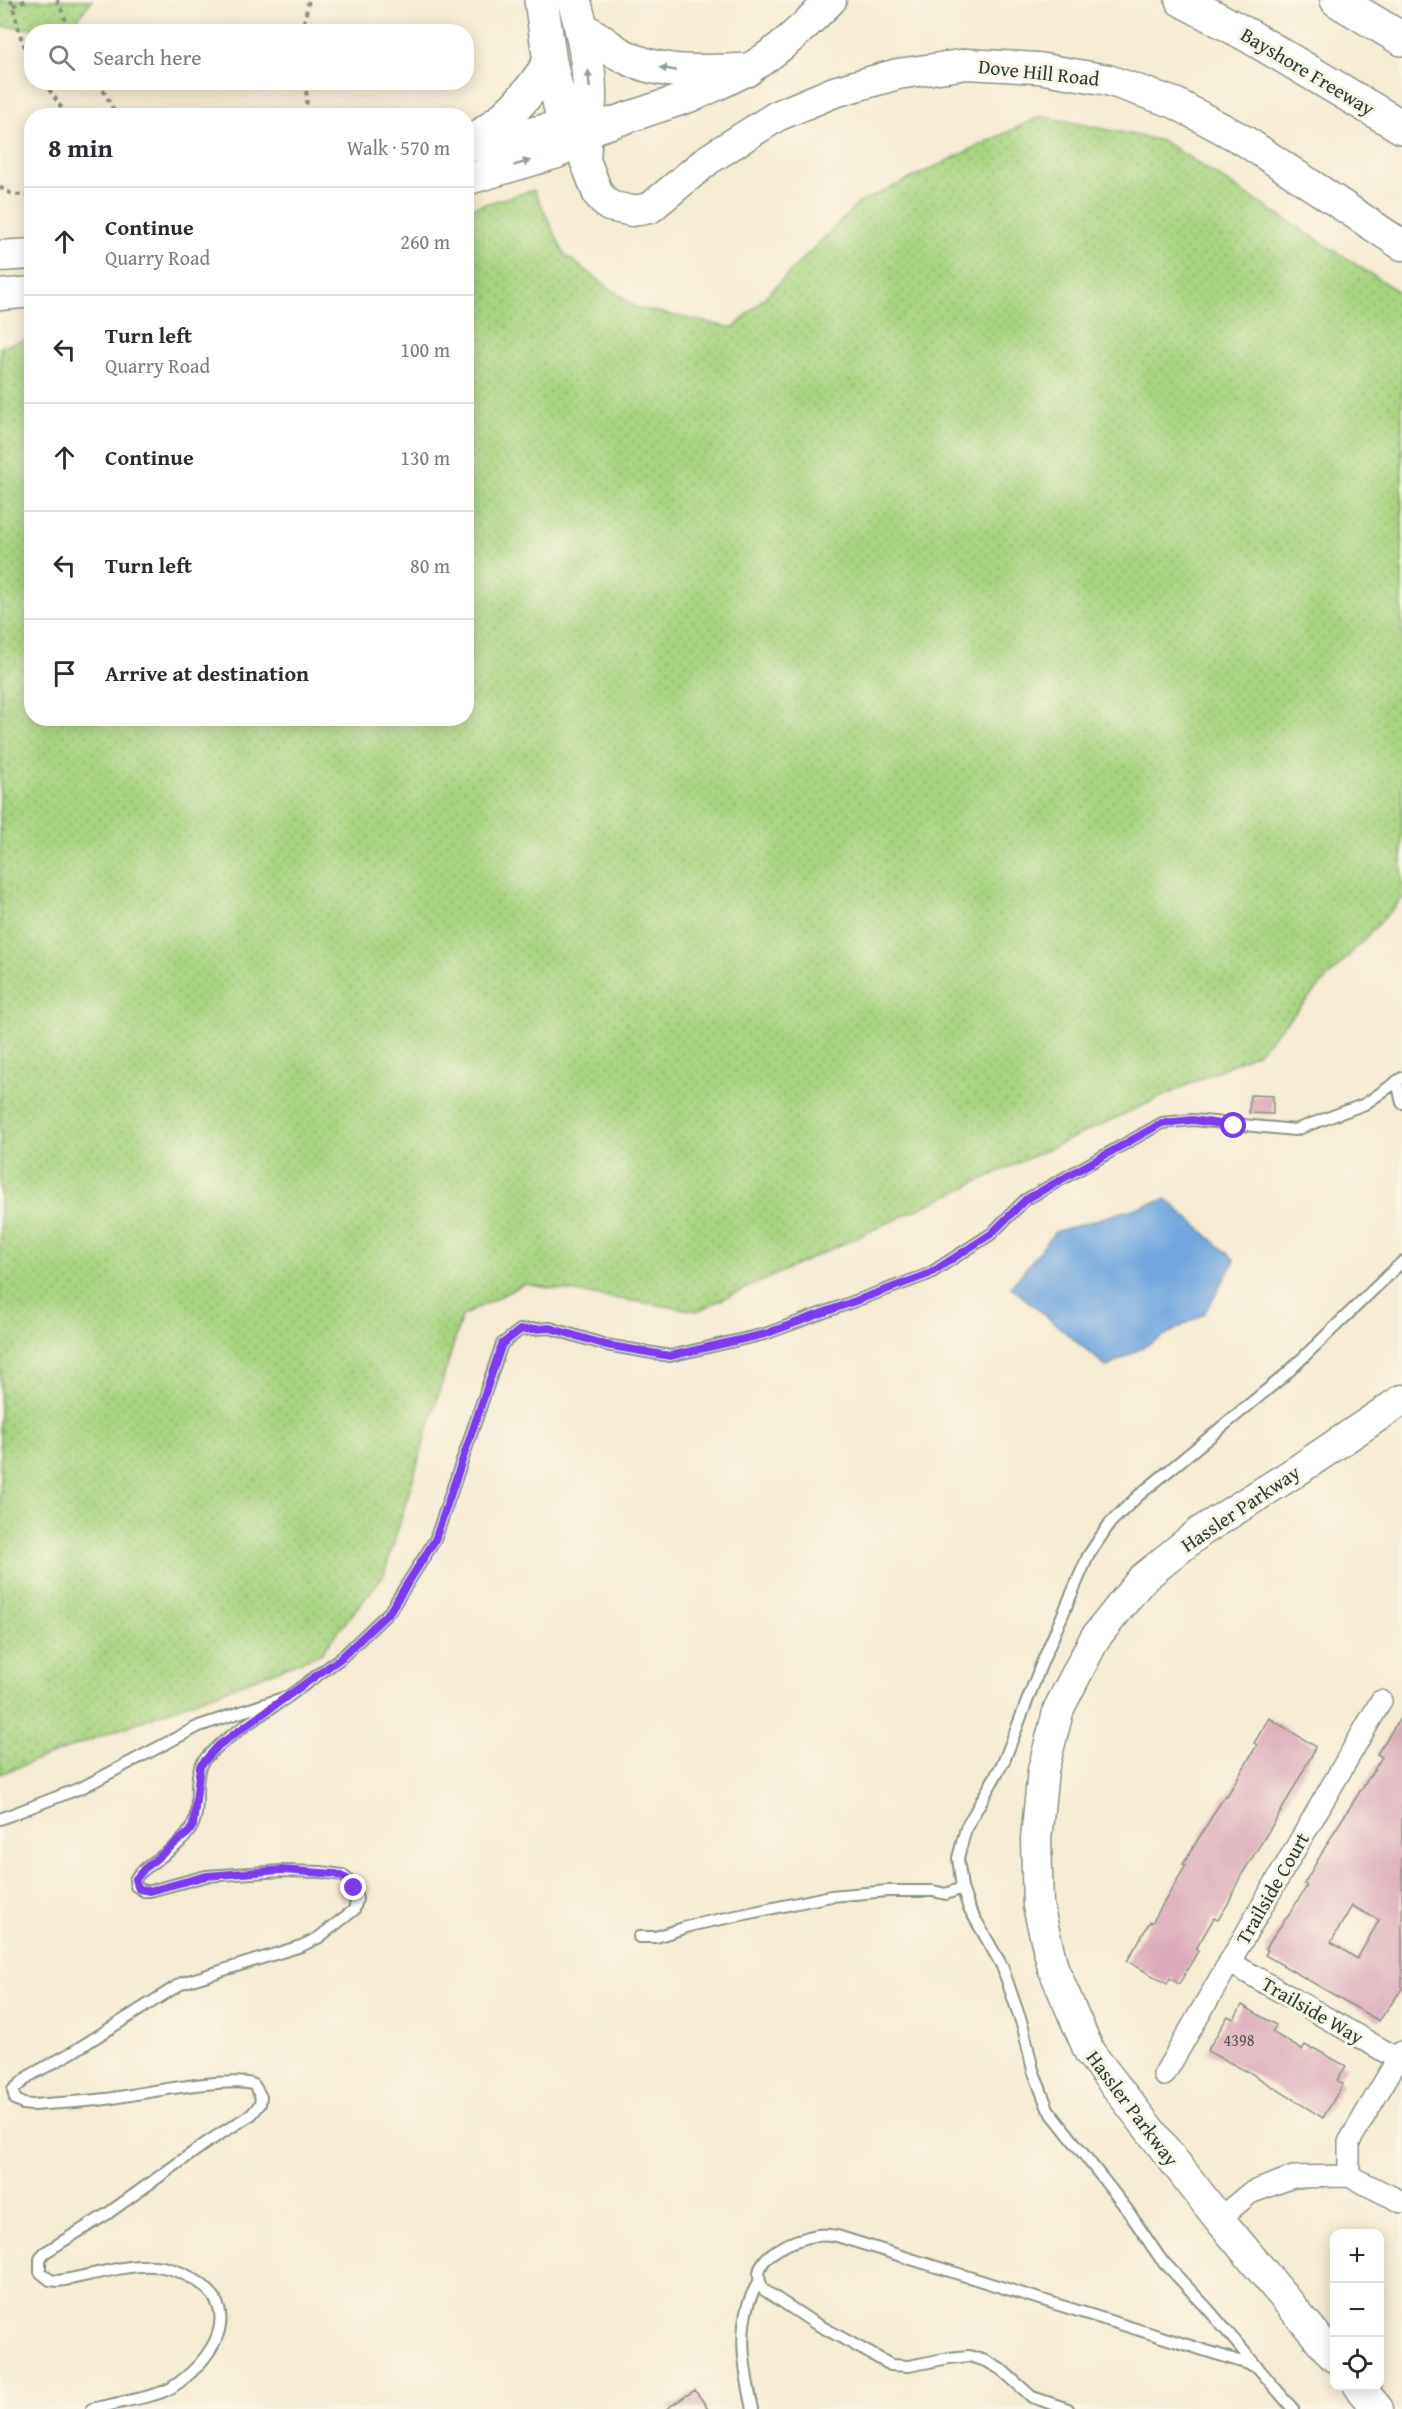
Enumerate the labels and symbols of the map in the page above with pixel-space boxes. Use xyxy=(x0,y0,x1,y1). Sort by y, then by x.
street label: Bayshore Freeway xyxy=(1236,20,1380,122)
street label: Dove Hill Road xyxy=(977,51,1101,93)
one-way arrow xyxy=(658,64,677,73)
one-way arrow xyxy=(584,70,594,89)
one-way arrow xyxy=(514,158,532,167)
route start xyxy=(1220,1112,1246,1138)
street label: Hassler Parkway xyxy=(1175,1457,1305,1559)
street label: Trailside Court xyxy=(1228,1827,1316,1949)
route end xyxy=(340,1874,366,1900)
street label: Trailside Way xyxy=(1257,1969,1369,2051)
house number: 4398 xyxy=(1224,2028,1255,2052)
street label: Hassler Parkway xyxy=(1080,2044,1186,2172)

